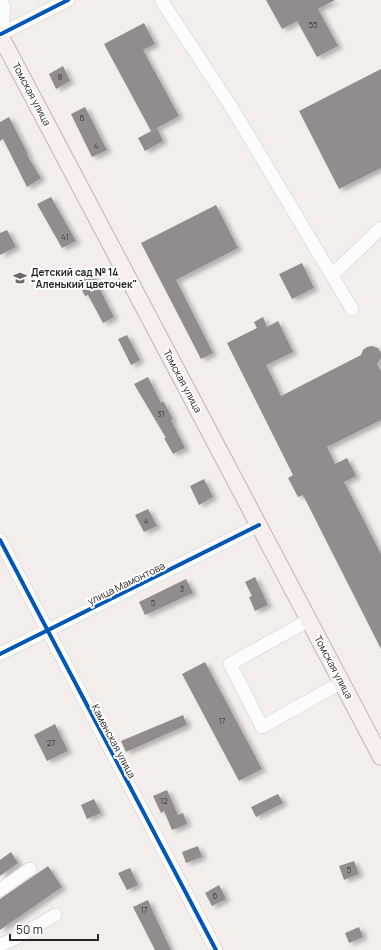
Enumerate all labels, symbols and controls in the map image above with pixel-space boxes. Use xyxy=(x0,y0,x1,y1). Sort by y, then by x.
house number: 55 xyxy=(308,19,318,30)
street label: Томская улица xyxy=(9,60,55,128)
house number: 8 xyxy=(58,71,63,82)
house number: 6 xyxy=(80,112,85,123)
house number: 4 xyxy=(94,140,99,151)
house number: 41 xyxy=(61,231,69,242)
place label: Детский сад № 14 "Аленький цветочек" xyxy=(31,265,137,291)
school or university icon: Детский сад № 14 "Аленький цветочек" xyxy=(12,270,28,286)
street label: Томская улица xyxy=(160,347,206,415)
house number: 31 xyxy=(157,408,165,419)
house number: 4 xyxy=(144,515,149,526)
street label: улица Мамонтова xyxy=(85,558,167,608)
house number: 3 xyxy=(180,583,184,594)
house number: 5 xyxy=(151,597,156,608)
street label: Томская улица xyxy=(311,633,357,701)
street label: Каменская улица xyxy=(89,702,139,780)
house number: 17 xyxy=(218,715,226,726)
house number: 27 xyxy=(47,737,55,748)
house number: 12 xyxy=(160,795,168,806)
house number: 5 xyxy=(347,864,352,875)
house number: 6 xyxy=(213,890,218,901)
house number: 17 xyxy=(140,904,148,915)
scale bar xyxy=(10,916,98,942)
text: 50 m xyxy=(16,921,43,938)

